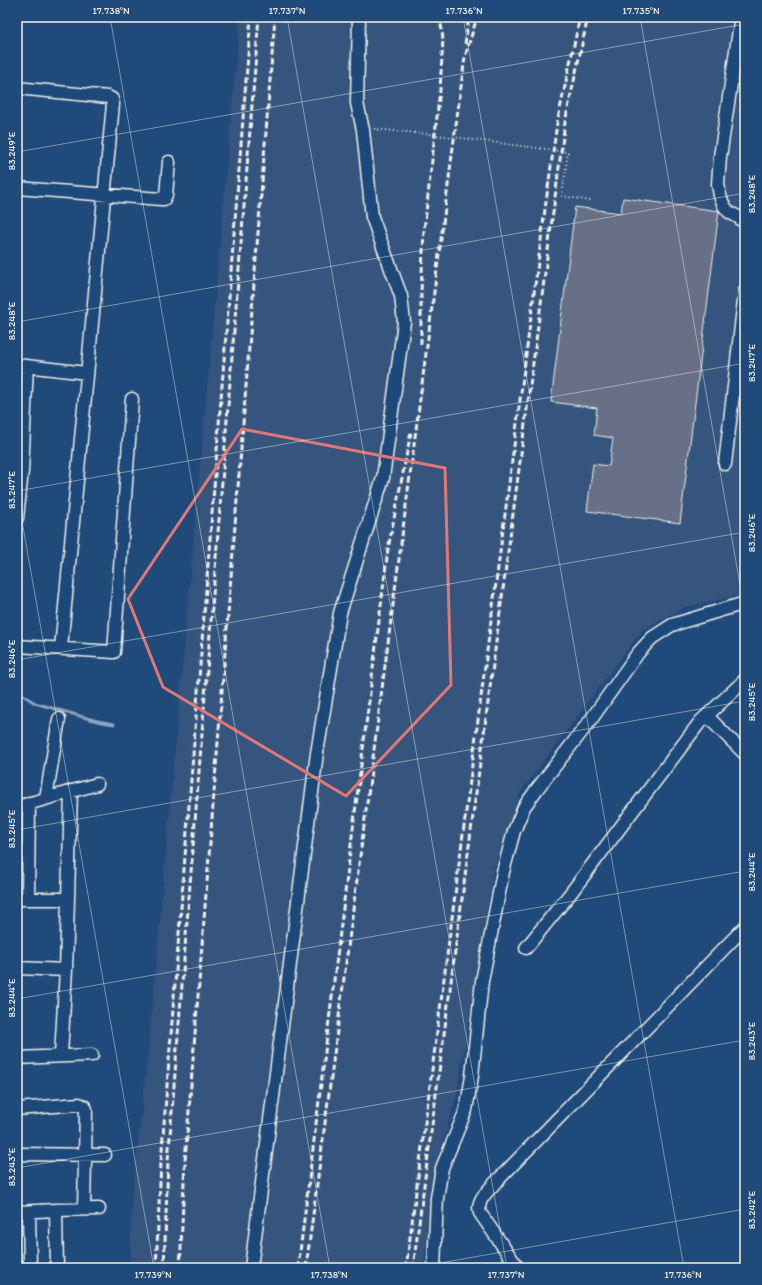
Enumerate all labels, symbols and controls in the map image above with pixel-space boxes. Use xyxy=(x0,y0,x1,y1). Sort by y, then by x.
text: 17.738°N xyxy=(92,4,130,17)
text: 17.737°N xyxy=(268,4,306,17)
text: 17.736°N xyxy=(445,4,483,17)
text: 17.735°N xyxy=(622,4,660,17)
text: 83.249°E xyxy=(5,131,18,170)
text: 83.248°E xyxy=(745,174,758,213)
text: 83.248°E xyxy=(5,301,18,340)
text: 83.247°E xyxy=(745,343,758,382)
text: 83.247°E xyxy=(5,470,18,509)
text: 83.246°E xyxy=(745,513,758,552)
text: 83.246°E xyxy=(5,639,18,678)
text: 83.245°E xyxy=(745,682,758,721)
text: 83.245°E xyxy=(5,809,18,848)
text: 83.244°E xyxy=(745,852,758,892)
text: 83.244°E xyxy=(5,978,18,1018)
text: 83.243°E xyxy=(745,1021,758,1060)
text: 83.243°E xyxy=(5,1147,18,1186)
text: 83.242°E xyxy=(745,1190,758,1229)
text: 17.739°N xyxy=(134,1268,172,1281)
text: 17.738°N xyxy=(310,1268,348,1281)
text: 17.737°N xyxy=(487,1268,525,1281)
text: 17.736°N xyxy=(664,1268,702,1281)

